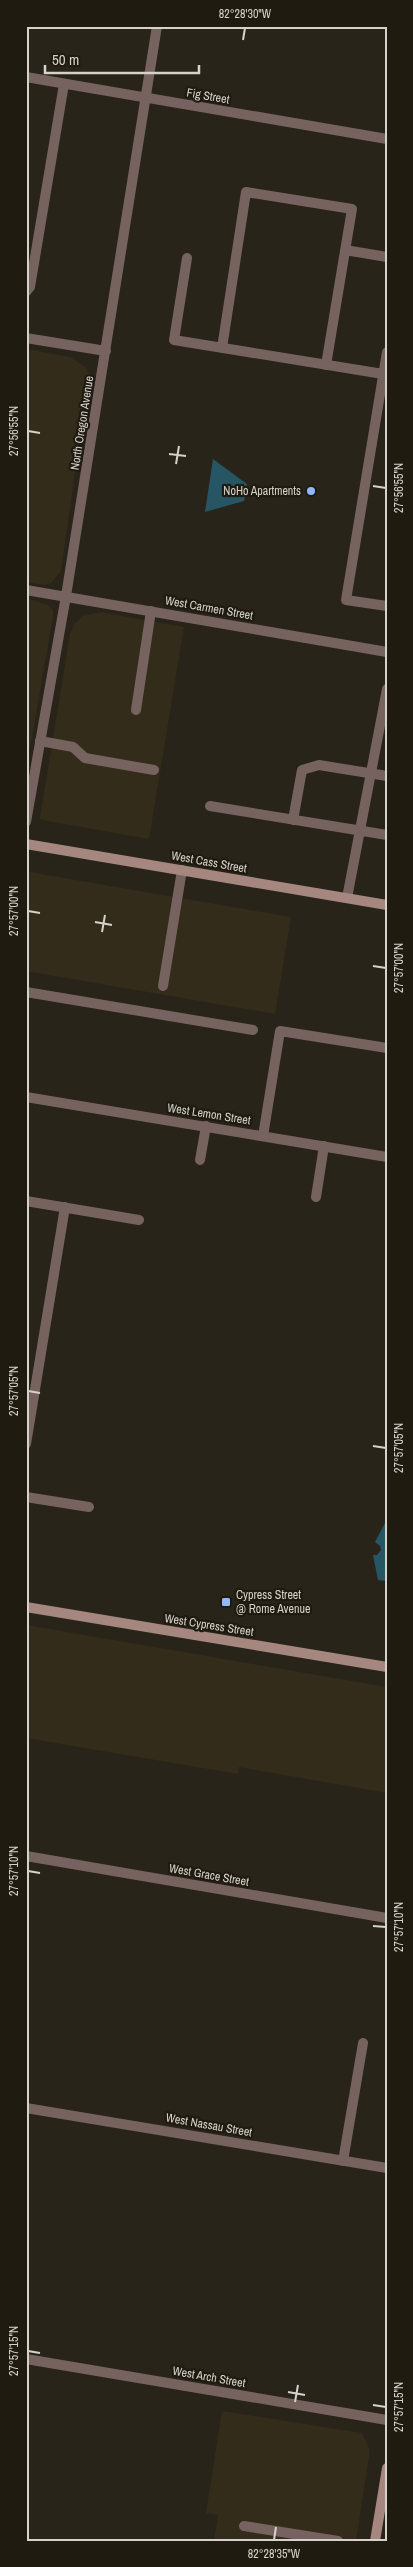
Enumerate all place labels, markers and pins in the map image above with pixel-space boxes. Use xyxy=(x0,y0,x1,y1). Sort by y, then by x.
place label: NoHo Apartments xyxy=(223,483,301,499)
marker: NoHo Apartments xyxy=(305,485,317,497)
place label: Cypress Street @ Rome Avenue xyxy=(236,1587,310,1617)
marker: Cypress Street @ Rome Avenue xyxy=(220,1596,232,1608)

